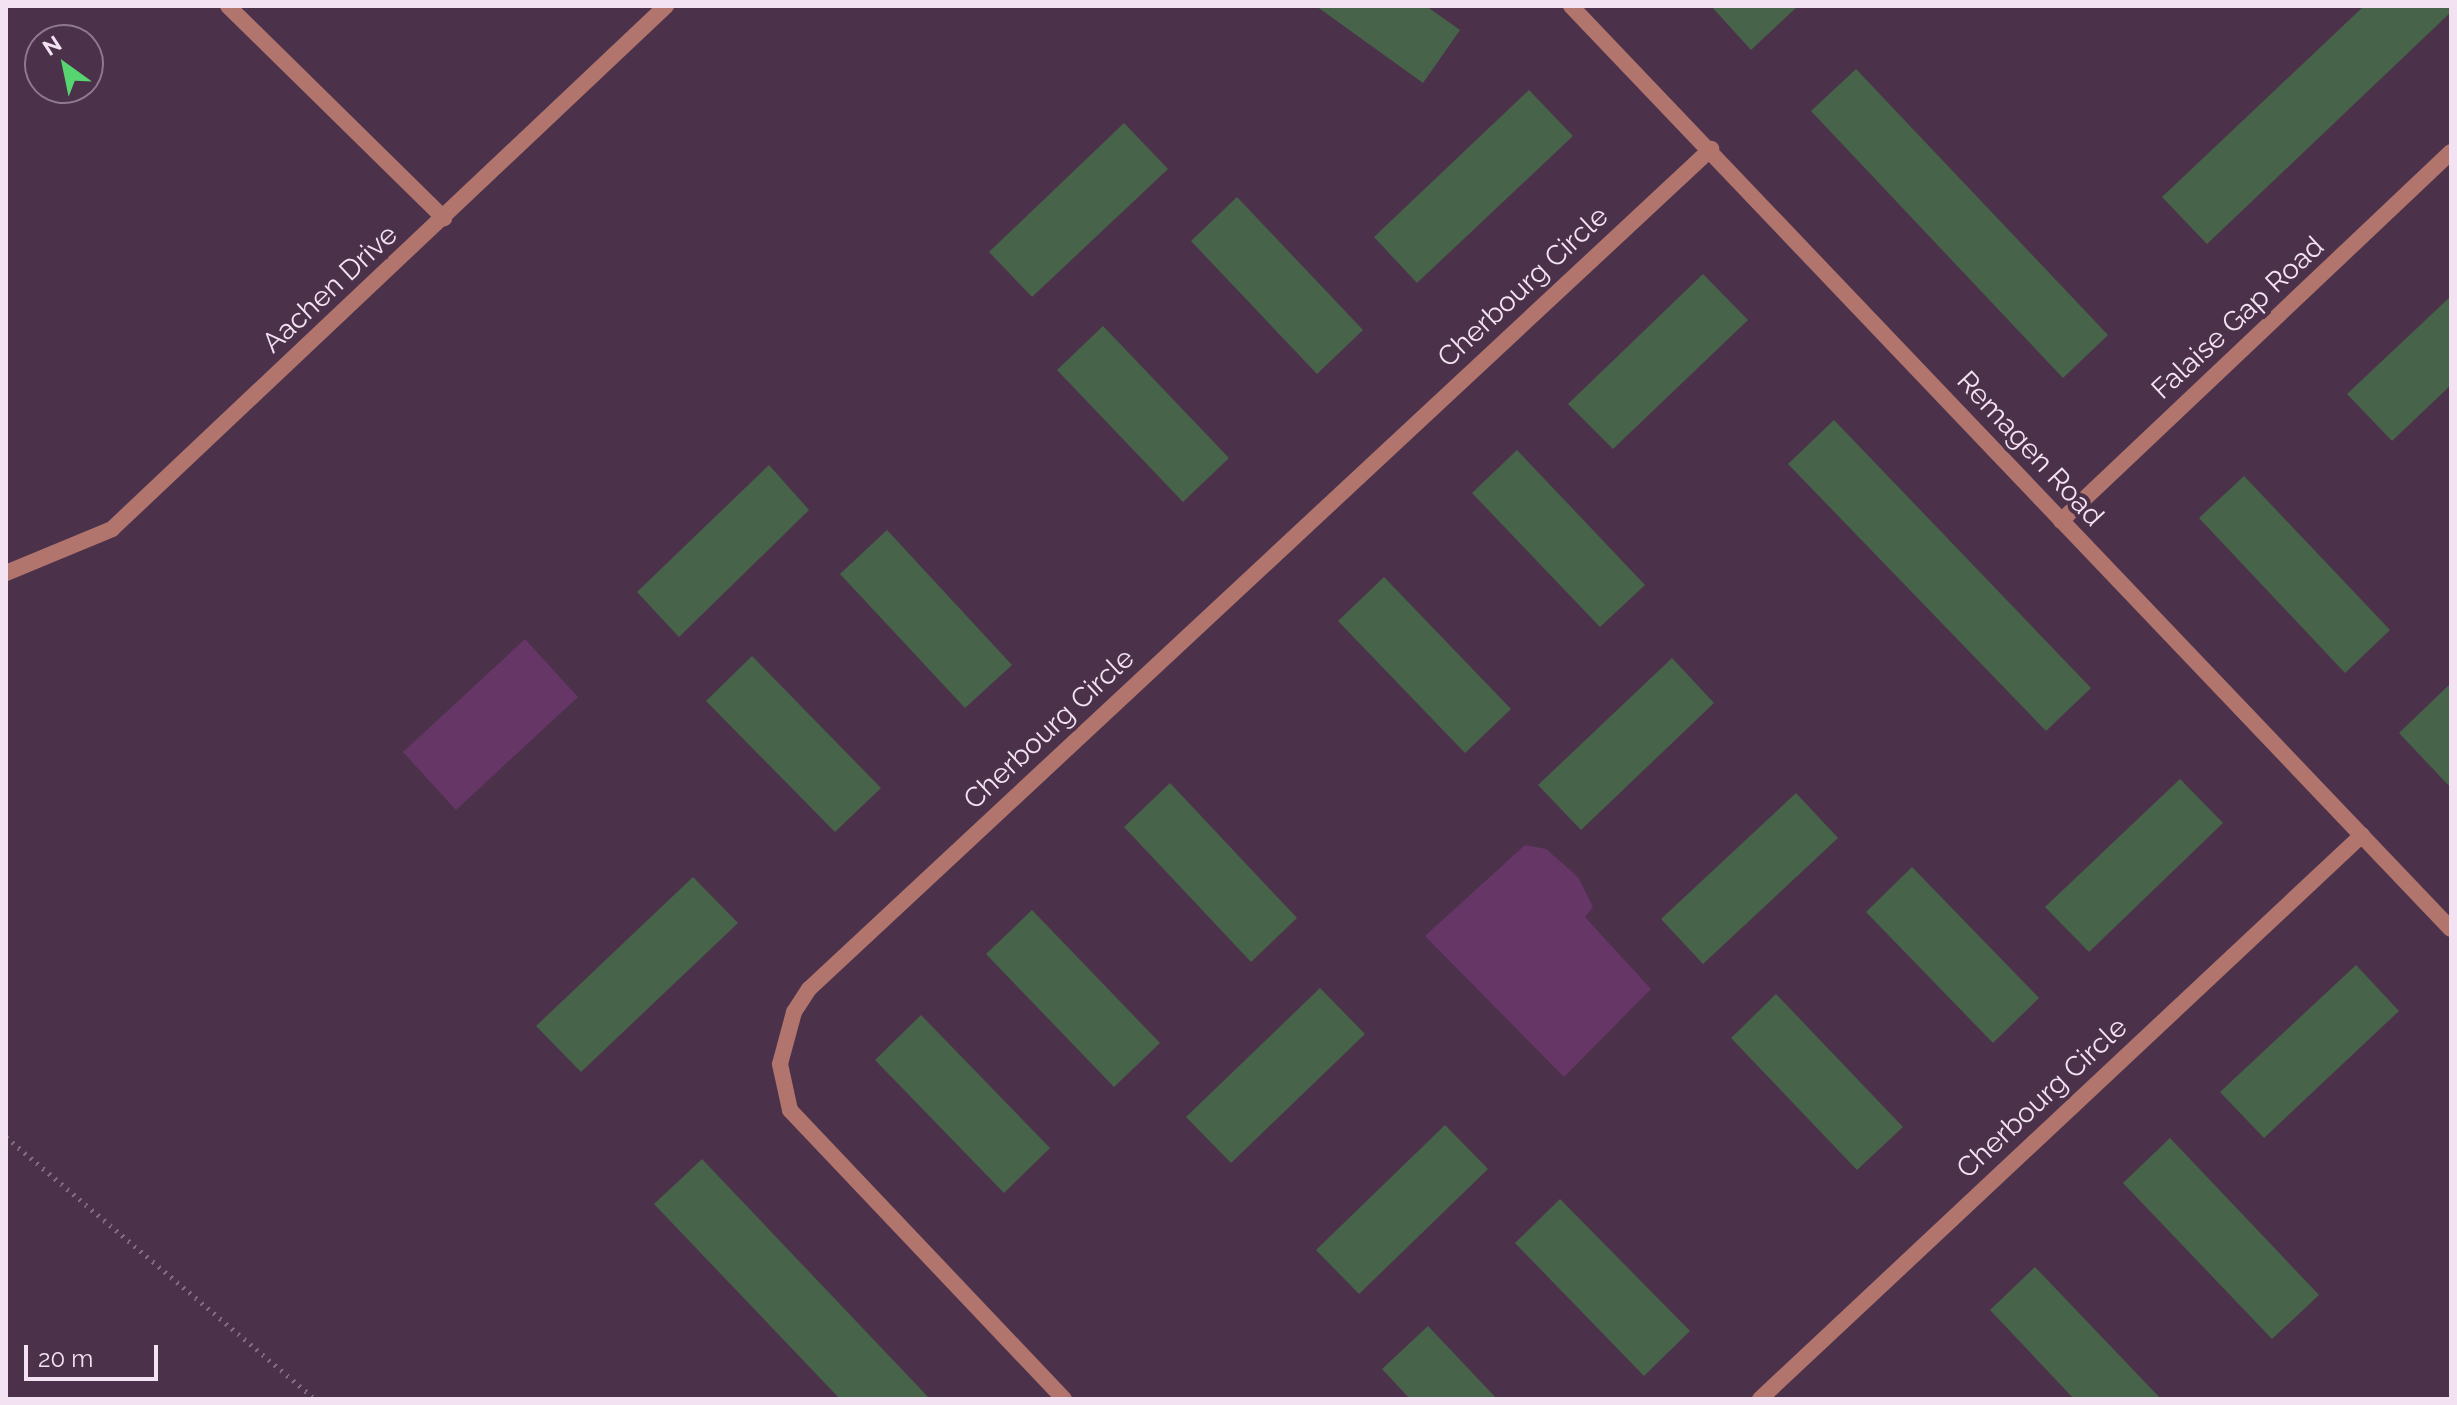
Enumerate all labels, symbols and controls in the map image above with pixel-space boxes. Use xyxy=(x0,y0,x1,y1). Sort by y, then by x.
north arrow xyxy=(24,24,104,104)
text: N xyxy=(38,30,66,61)
street label: Cherbourg Circle xyxy=(1431,200,1615,374)
street label: Aachen Drive xyxy=(256,218,404,360)
street label: Falaise Gap Road xyxy=(2145,230,2331,406)
street label: Remagen Road xyxy=(1950,365,2110,533)
street label: Cherbourg Circle xyxy=(957,642,1141,816)
street label: Cherbourg Circle xyxy=(1950,1011,2134,1185)
scale bar xyxy=(28,1329,162,1379)
text: 20 m xyxy=(38,1344,93,1373)

